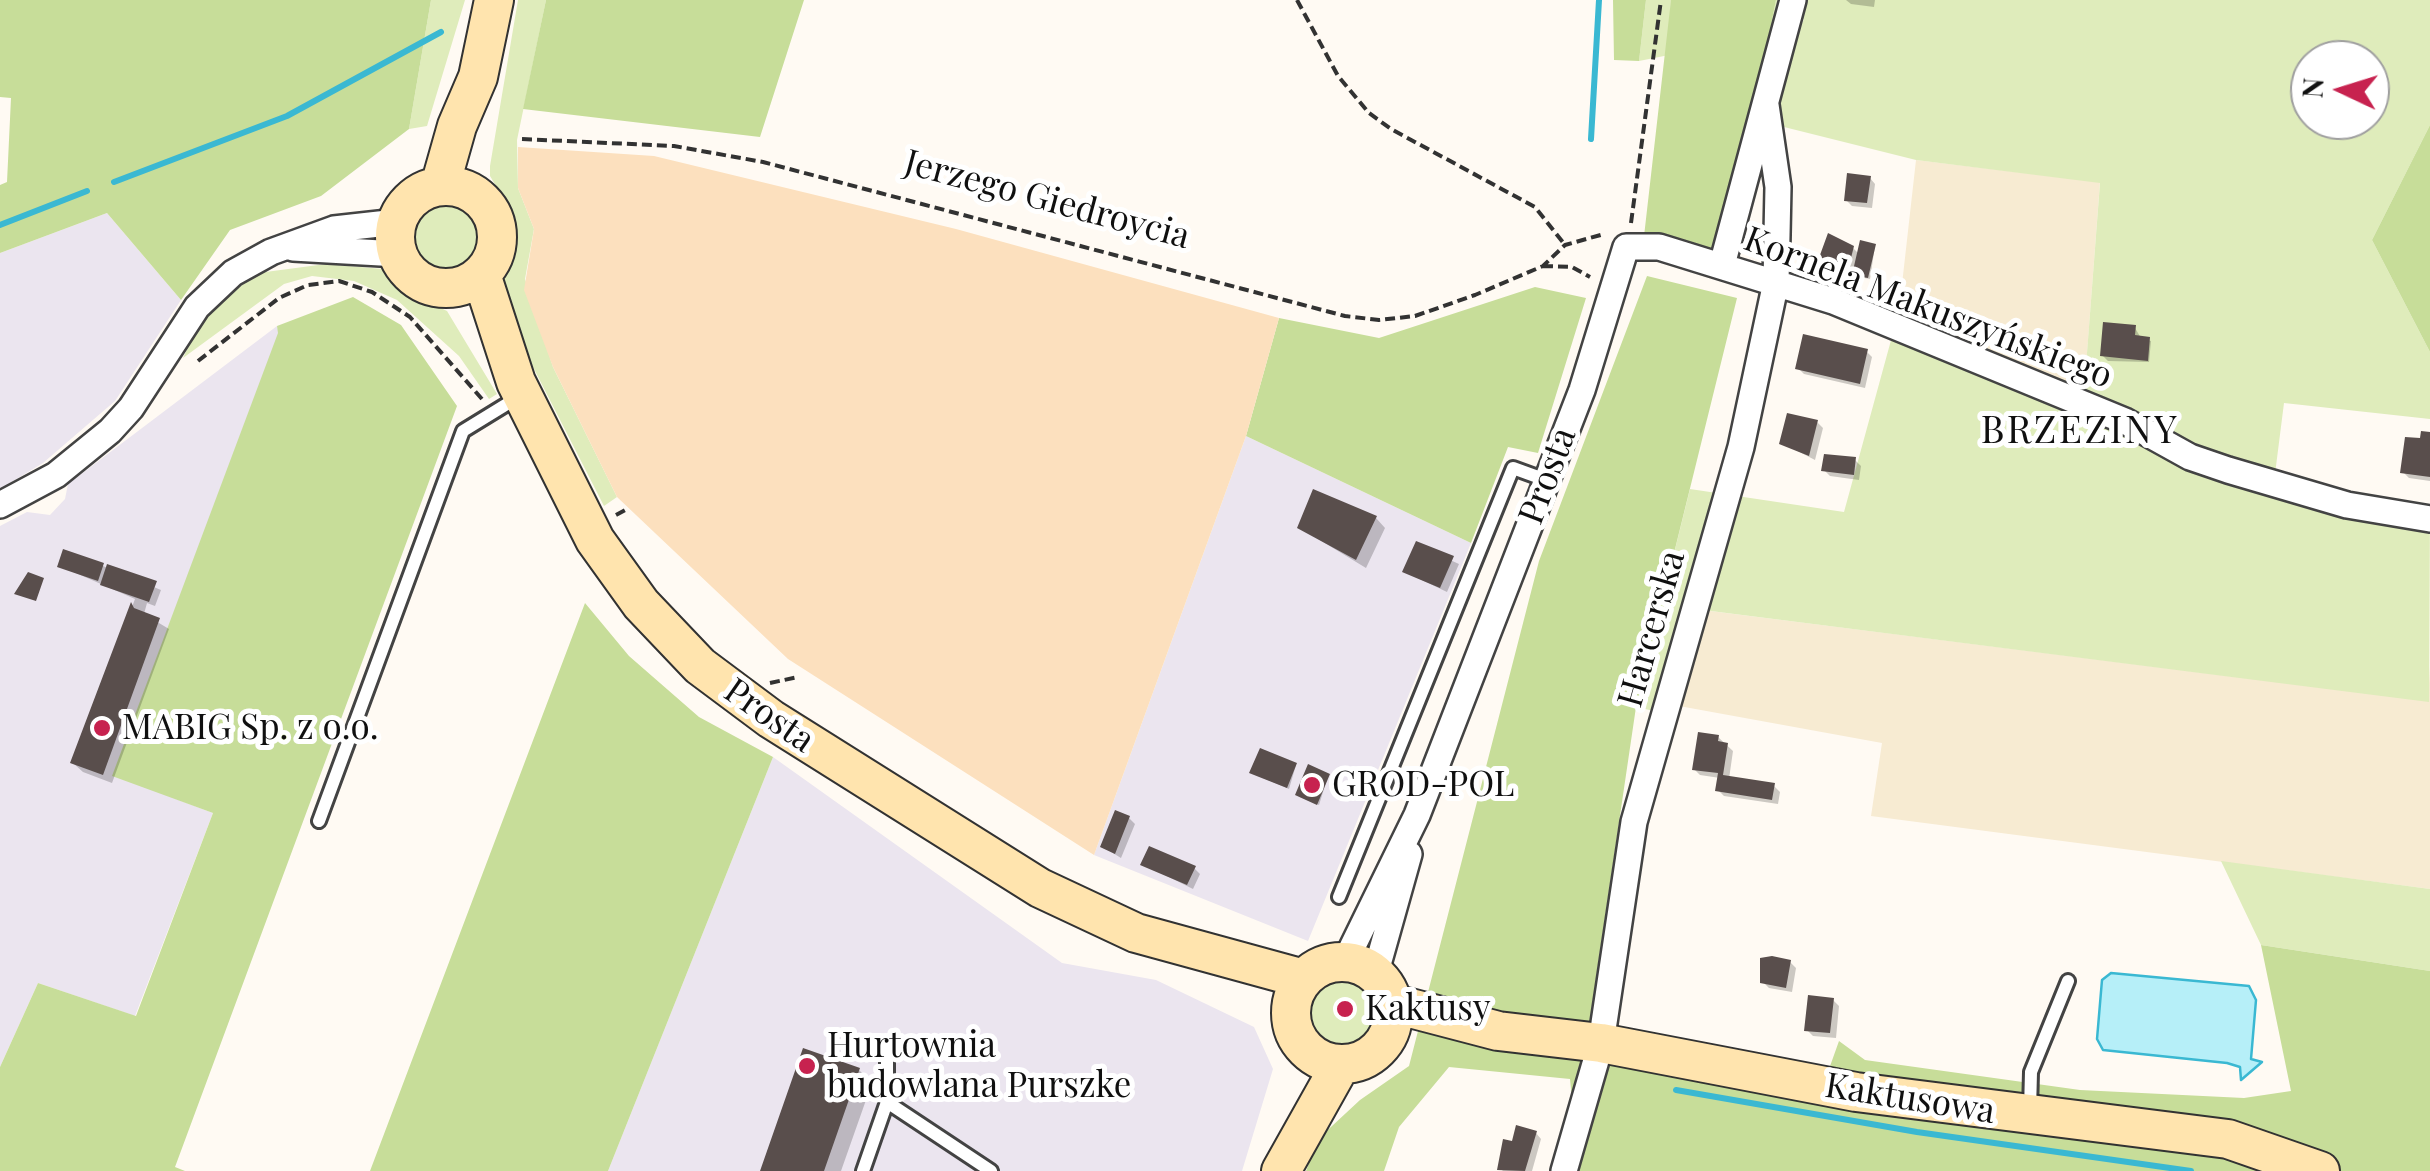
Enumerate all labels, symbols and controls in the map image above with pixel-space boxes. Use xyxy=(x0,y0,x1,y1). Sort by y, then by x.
north arrow xyxy=(2290,40,2390,140)
text: N xyxy=(2292,77,2331,99)
street label: Jerzego Giedroycia xyxy=(900,142,1194,258)
street label: Kornela Makuszyńskiego xyxy=(1738,218,2118,398)
district label: BRZEZINY xyxy=(1981,408,2179,454)
street label: Prosta xyxy=(1510,422,1586,530)
street label: Harcerska xyxy=(1610,546,1694,712)
street label: Prosta xyxy=(716,670,822,762)
place label: MABIG Sp. z o.o. xyxy=(122,707,378,749)
marker: MABIG Sp. z o.o. xyxy=(91,717,113,739)
place label: GROD-POL xyxy=(1332,764,1514,806)
marker: GROD-POL xyxy=(1301,774,1323,796)
place label: Kaktusy xyxy=(1365,988,1491,1030)
marker: Kaktusy xyxy=(1334,998,1356,1020)
place label: Hurtownia budowlana Purszke xyxy=(827,1025,1132,1107)
marker: Hurtownia budowlana Purszke xyxy=(796,1055,818,1077)
street label: Kaktusowa xyxy=(1822,1065,1998,1133)

